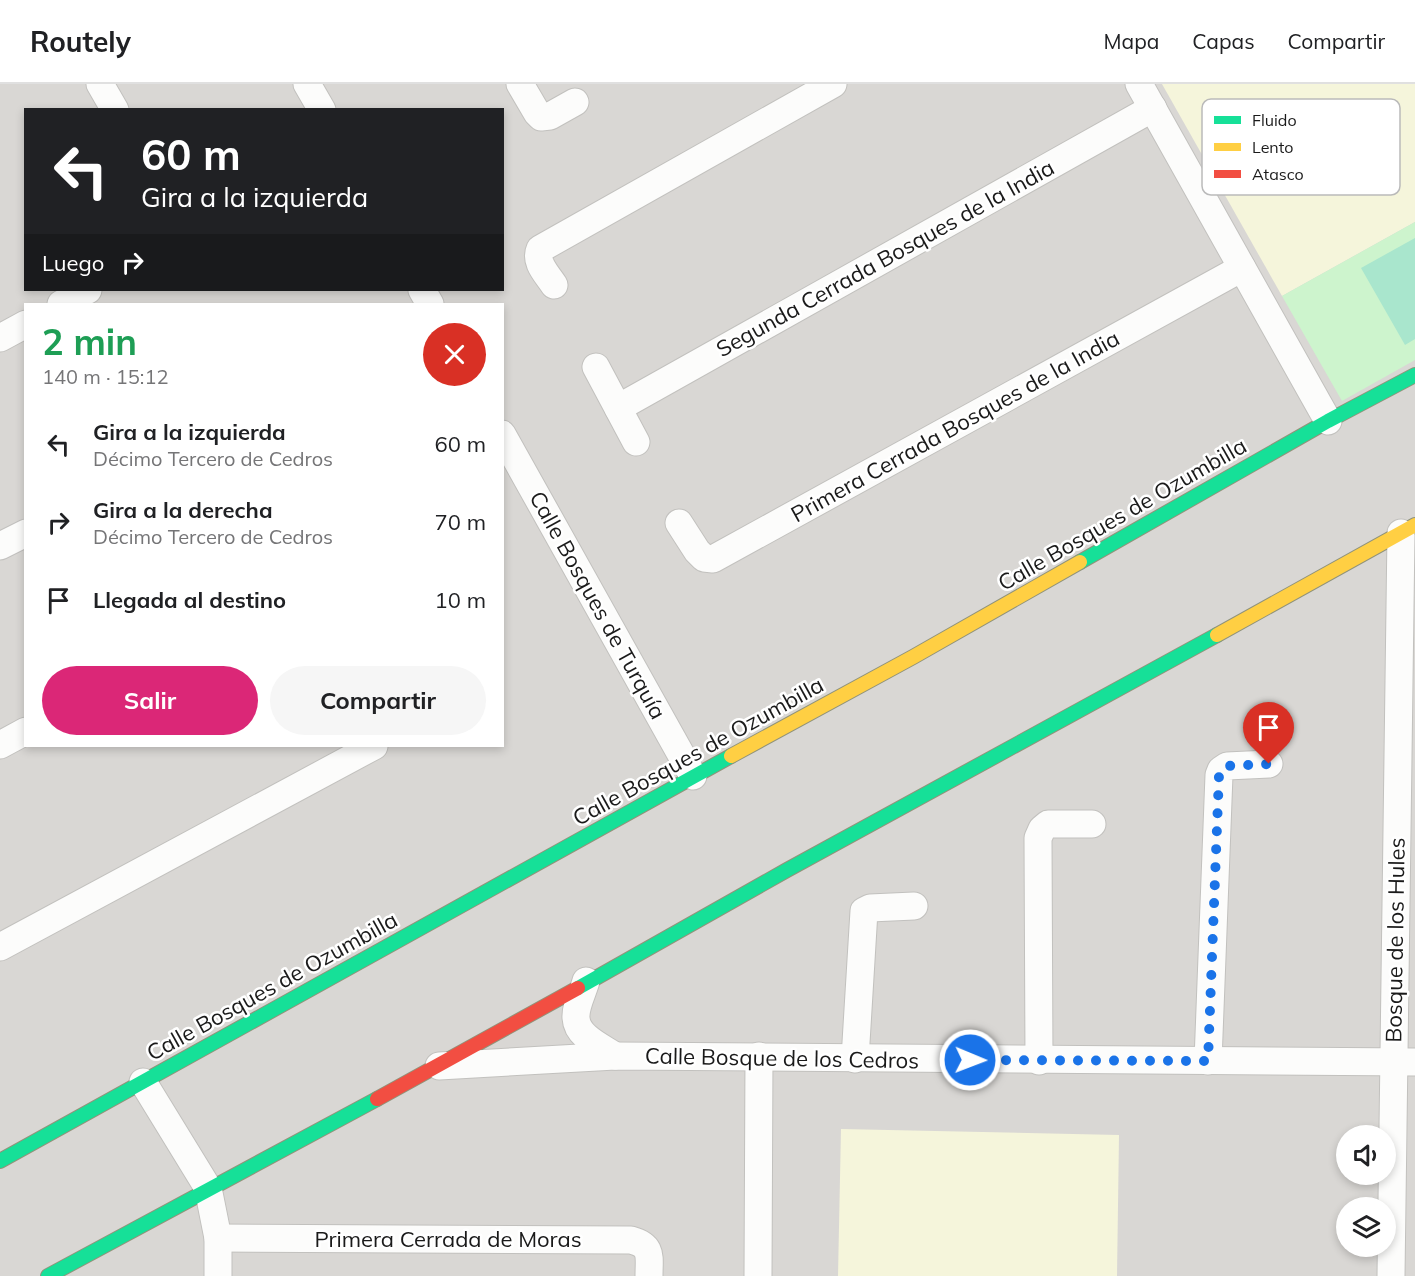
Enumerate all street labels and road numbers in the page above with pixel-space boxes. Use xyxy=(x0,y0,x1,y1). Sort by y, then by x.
street label: Segunda Cerrada Bosques de la India xyxy=(711,153,1059,363)
street label: Primera Cerrada Bosques de la India xyxy=(786,324,1124,528)
street label: Calle Bosques de Ozumbilla xyxy=(993,431,1251,597)
street label: Calle Bosques de Turquía xyxy=(524,486,672,724)
street label: Calle Bosques de Ozumbilla xyxy=(568,670,828,832)
street label: Bosque de los Hules xyxy=(1379,837,1411,1043)
street label: Calle Bosques de Ozumbilla xyxy=(142,905,402,1067)
street label: Calle Bosque de los Cedros xyxy=(645,1042,919,1074)
street label: Primera Cerrada de Moras xyxy=(314,1225,582,1253)

